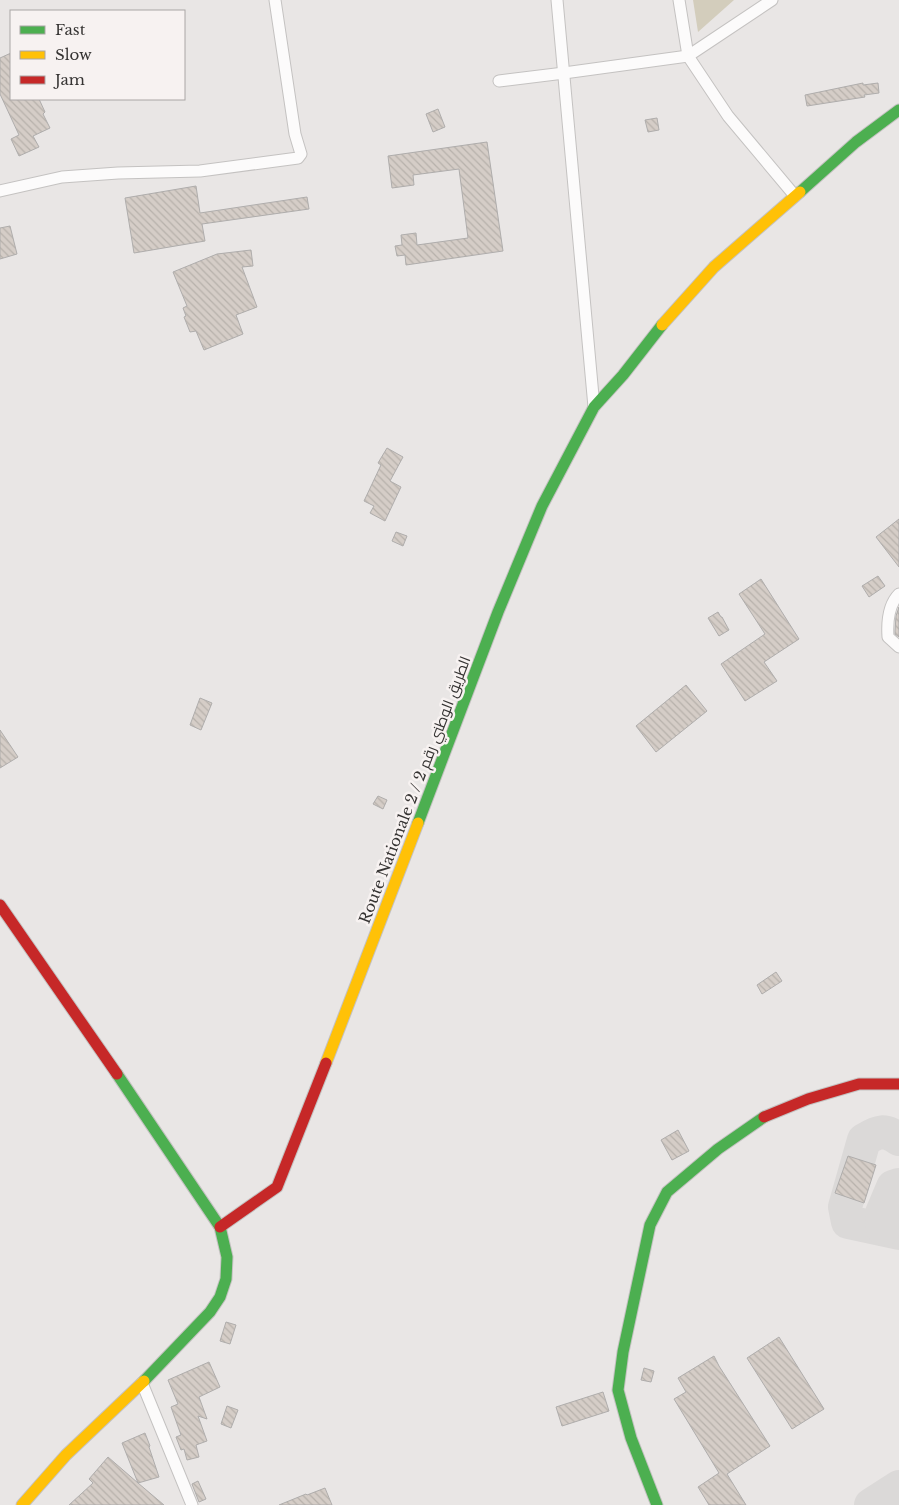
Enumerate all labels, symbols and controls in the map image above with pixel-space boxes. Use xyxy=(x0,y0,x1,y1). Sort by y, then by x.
legend xyxy=(10,10,185,100)
text: Fast xyxy=(55,20,86,39)
text: Slow xyxy=(55,45,92,64)
text: Jam xyxy=(53,70,85,89)
street label: Route Nationale 2 / الطريق الوطني رقم 2 xyxy=(355,653,477,927)

